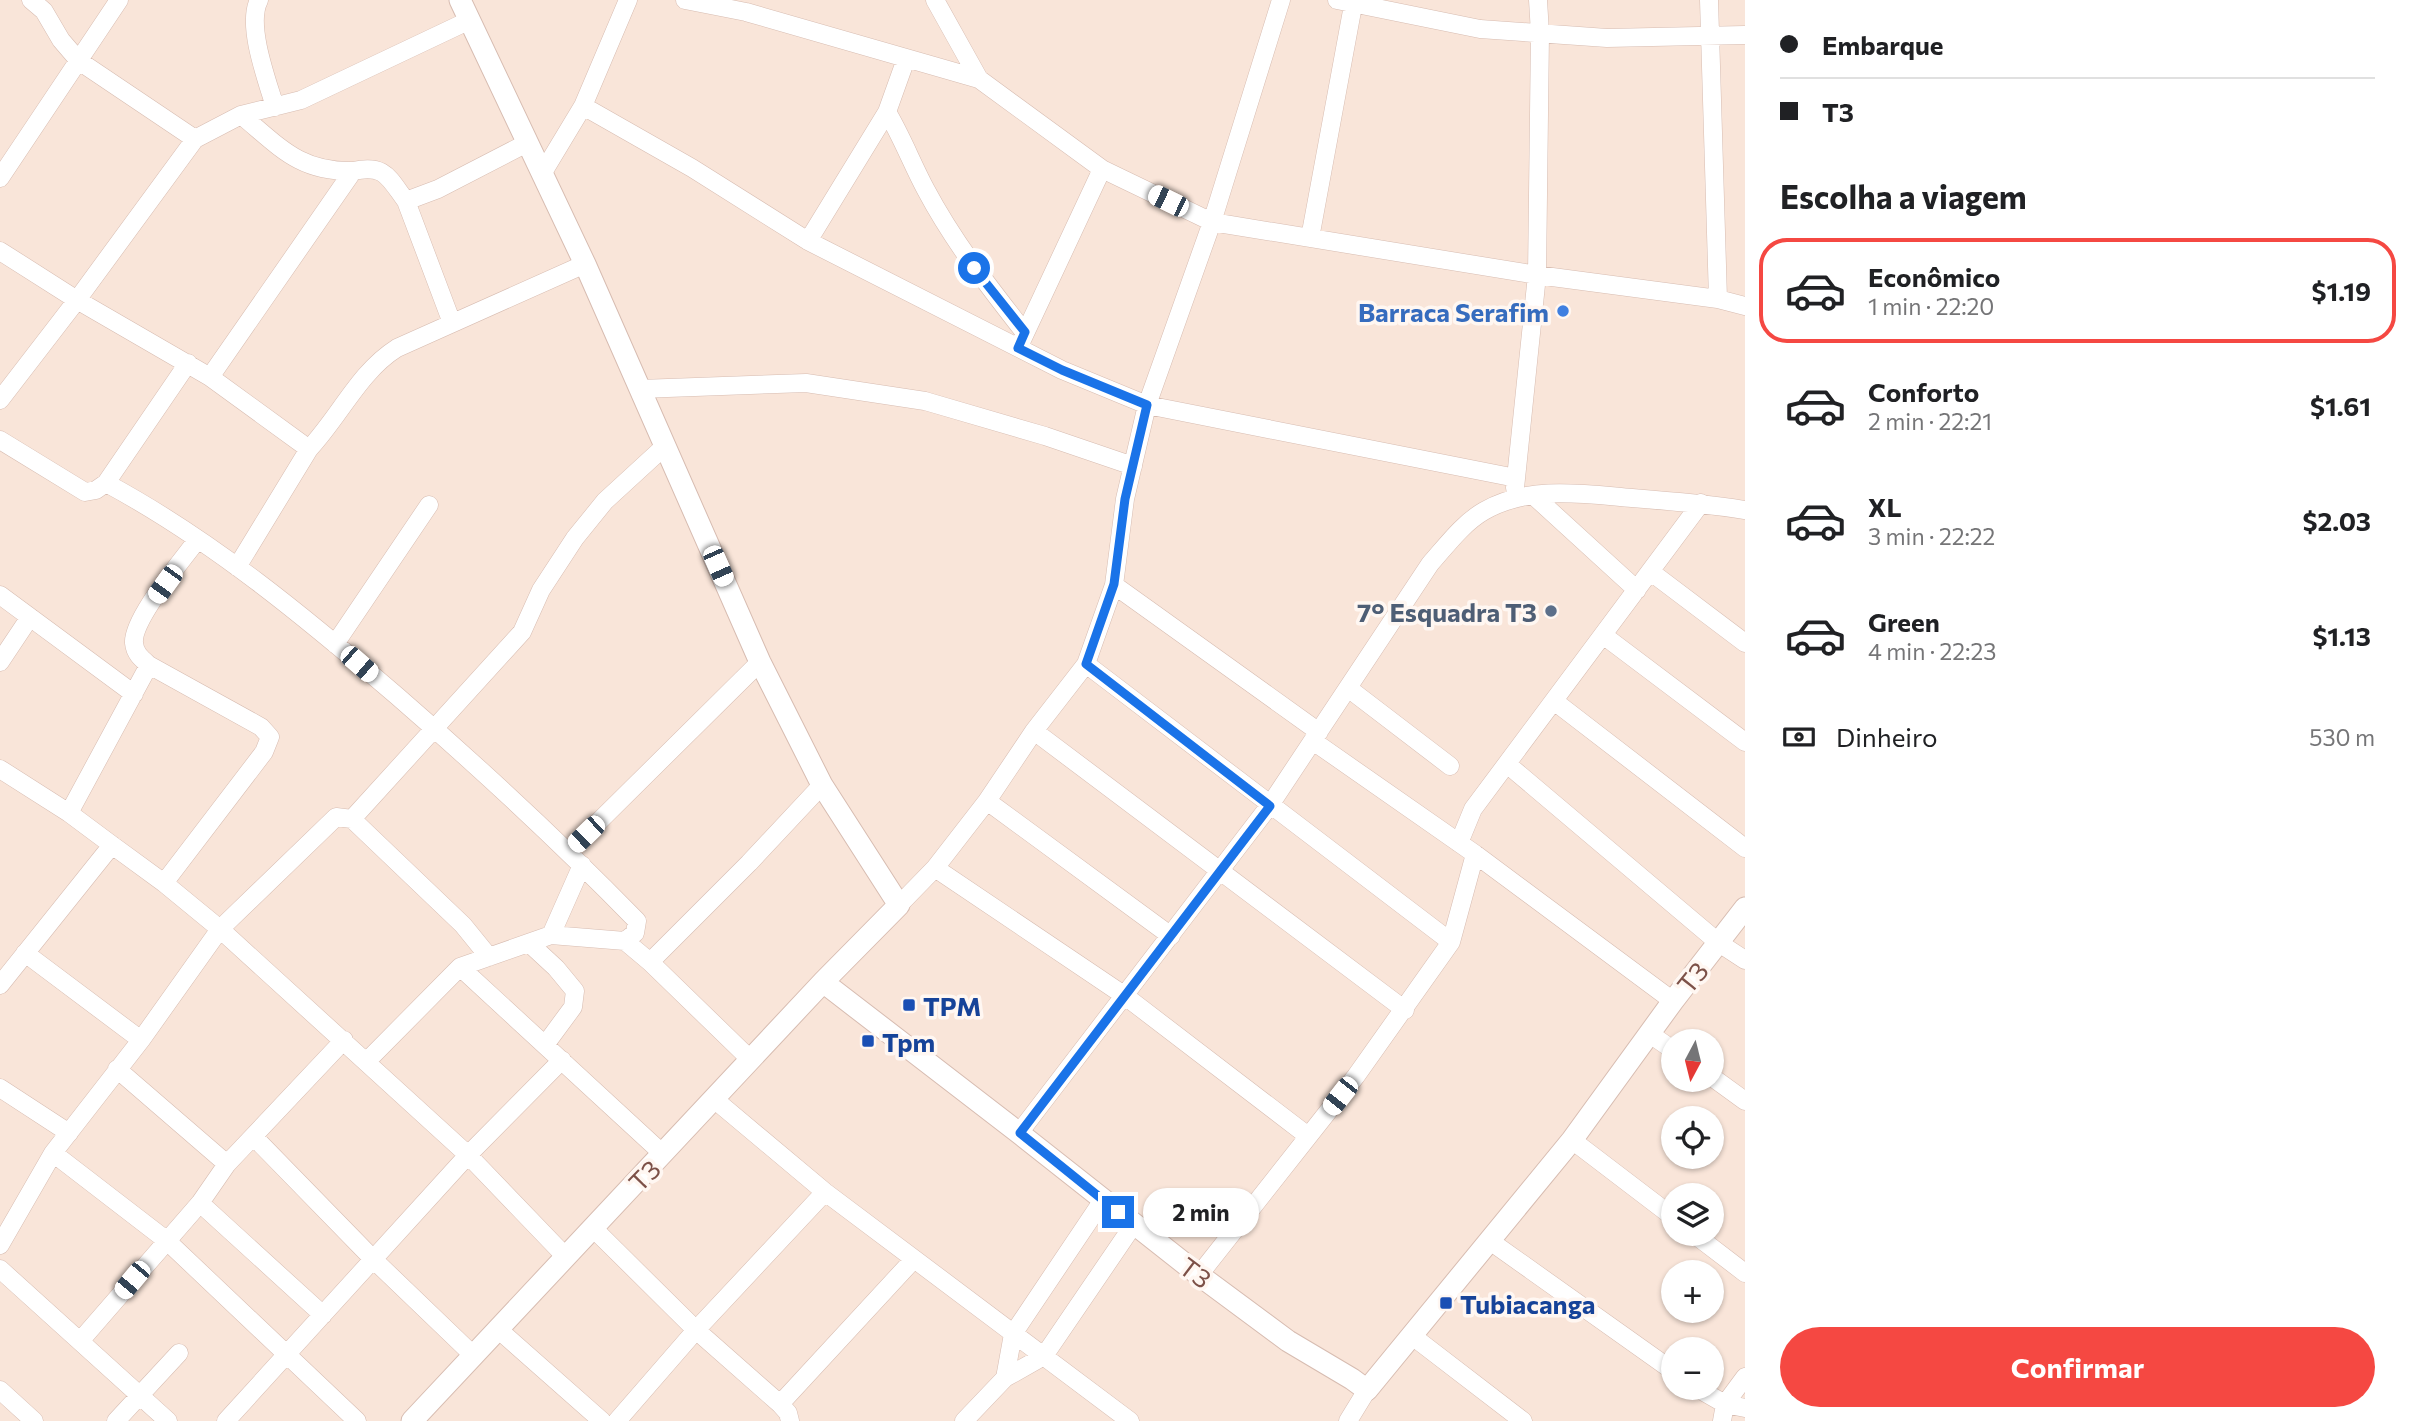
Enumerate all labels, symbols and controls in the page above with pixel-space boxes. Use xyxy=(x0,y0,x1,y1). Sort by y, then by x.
text: Embarque xyxy=(1822,29,1943,60)
text: T3 xyxy=(1822,96,1854,127)
text: Escolha a viagem xyxy=(1780,176,2027,216)
car xyxy=(1145,182,1192,220)
route start xyxy=(958,252,990,284)
icon: car xyxy=(1784,259,1847,322)
text: Econômico xyxy=(1868,261,2000,292)
text: $1.19 xyxy=(2312,275,2371,306)
text: 1 min · 22:20 xyxy=(1868,292,1994,320)
place label: Barraca Serafim xyxy=(1358,296,1549,327)
marker: Barraca Serafim xyxy=(1555,303,1571,319)
icon: car xyxy=(1784,374,1847,437)
text: Conforto xyxy=(1868,376,1979,407)
text: $1.61 xyxy=(2310,390,2371,421)
text: 2 min · 22:21 xyxy=(1868,407,1992,435)
icon: car xyxy=(1784,489,1847,552)
text: XL xyxy=(1868,491,1902,522)
text: $2.03 xyxy=(2302,505,2371,536)
text: 3 min · 22:22 xyxy=(1868,522,1995,550)
car xyxy=(700,543,737,589)
car xyxy=(145,561,186,607)
place label: 7° Esquadra T3 xyxy=(1357,596,1537,627)
marker: 7° Esquadra T3 xyxy=(1543,603,1559,619)
icon: car xyxy=(1784,604,1847,667)
text: Green xyxy=(1868,606,1940,637)
text: $1.13 xyxy=(2312,620,2371,651)
text: 4 min · 22:23 xyxy=(1868,637,1996,665)
car xyxy=(337,642,382,686)
icon: cash xyxy=(1780,718,1818,756)
text: Dinheiro xyxy=(1836,721,1938,752)
text: 530 m xyxy=(2309,723,2375,751)
car xyxy=(564,812,609,856)
street label: T3 xyxy=(1670,955,1714,999)
place label: TPM xyxy=(923,990,981,1021)
marker: TPM xyxy=(901,997,917,1013)
place label: Tpm xyxy=(882,1026,935,1057)
north arrow xyxy=(1661,1029,1724,1092)
map controls xyxy=(1661,1029,1724,1400)
marker: Tpm xyxy=(860,1033,876,1049)
car xyxy=(1319,1073,1362,1119)
button: locate xyxy=(1661,1106,1724,1169)
street label: T3 xyxy=(622,1153,666,1197)
button: layers xyxy=(1661,1183,1724,1246)
callout: 2 min xyxy=(1142,1188,1258,1236)
route end xyxy=(1102,1196,1134,1228)
text: 2 min xyxy=(1172,1198,1230,1226)
street label: T3 xyxy=(1174,1250,1218,1294)
car xyxy=(111,1257,154,1303)
button: + xyxy=(1661,1260,1724,1323)
place label: Tubiacanga xyxy=(1460,1288,1596,1319)
marker: Tubiacanga xyxy=(1438,1295,1454,1311)
button: Confirmar xyxy=(1780,1327,2375,1407)
button: − xyxy=(1661,1337,1724,1400)

